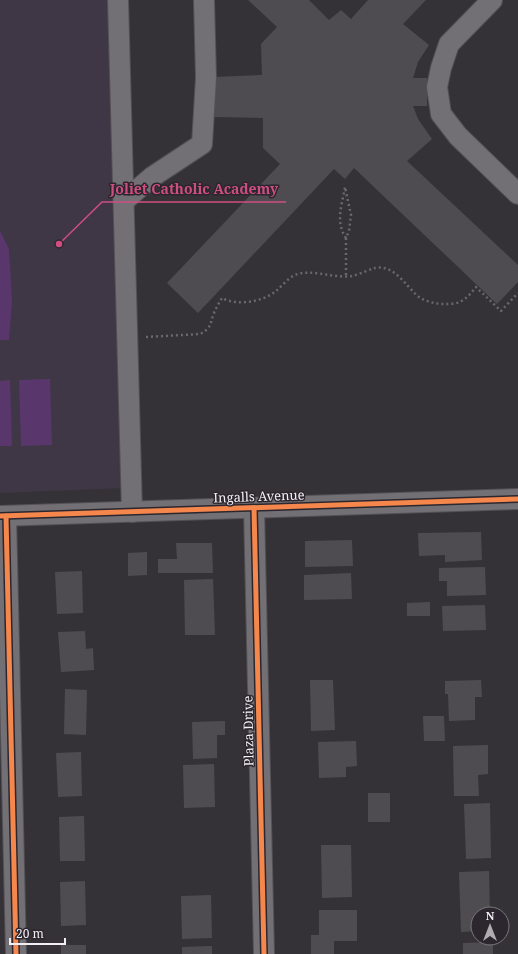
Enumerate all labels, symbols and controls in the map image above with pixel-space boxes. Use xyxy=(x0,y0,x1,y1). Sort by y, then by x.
callout: Joliet Catholic Academy xyxy=(102,176,286,202)
text: Joliet Catholic Academy xyxy=(109,179,279,198)
street label: Ingalls Avenue xyxy=(213,485,305,507)
street label: Plaza Drive xyxy=(238,695,258,767)
north arrow xyxy=(470,906,510,946)
text: N xyxy=(486,908,495,923)
scale bar xyxy=(10,920,65,946)
text: 20 m xyxy=(16,925,44,942)

